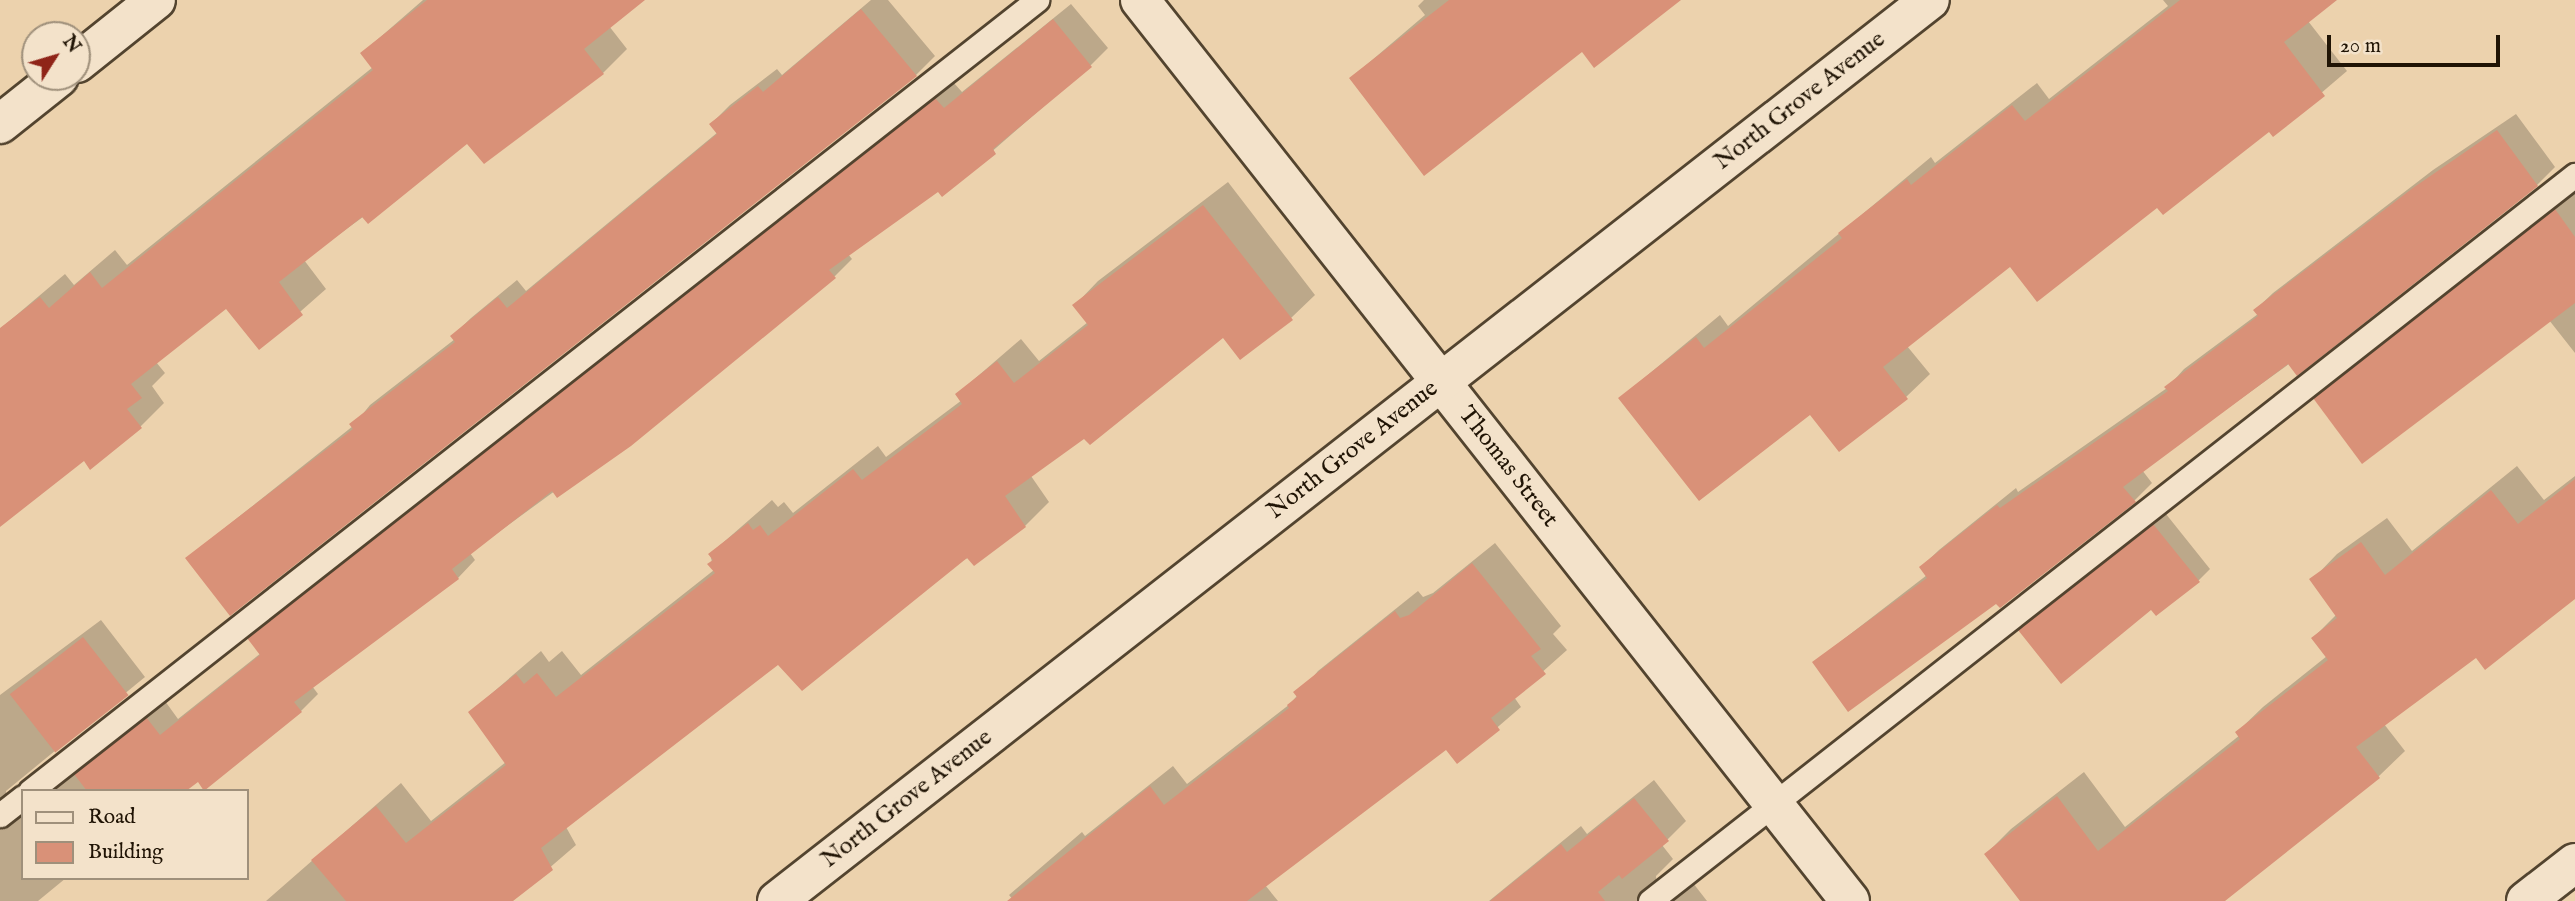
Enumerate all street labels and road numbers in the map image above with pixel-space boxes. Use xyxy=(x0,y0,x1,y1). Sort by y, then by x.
street label: North Grove Avenue xyxy=(1709,25,1891,177)
street label: North Grove Avenue xyxy=(1262,374,1444,526)
street label: Thomas Street xyxy=(1452,401,1564,533)
street label: North Grove Avenue xyxy=(816,723,998,875)

